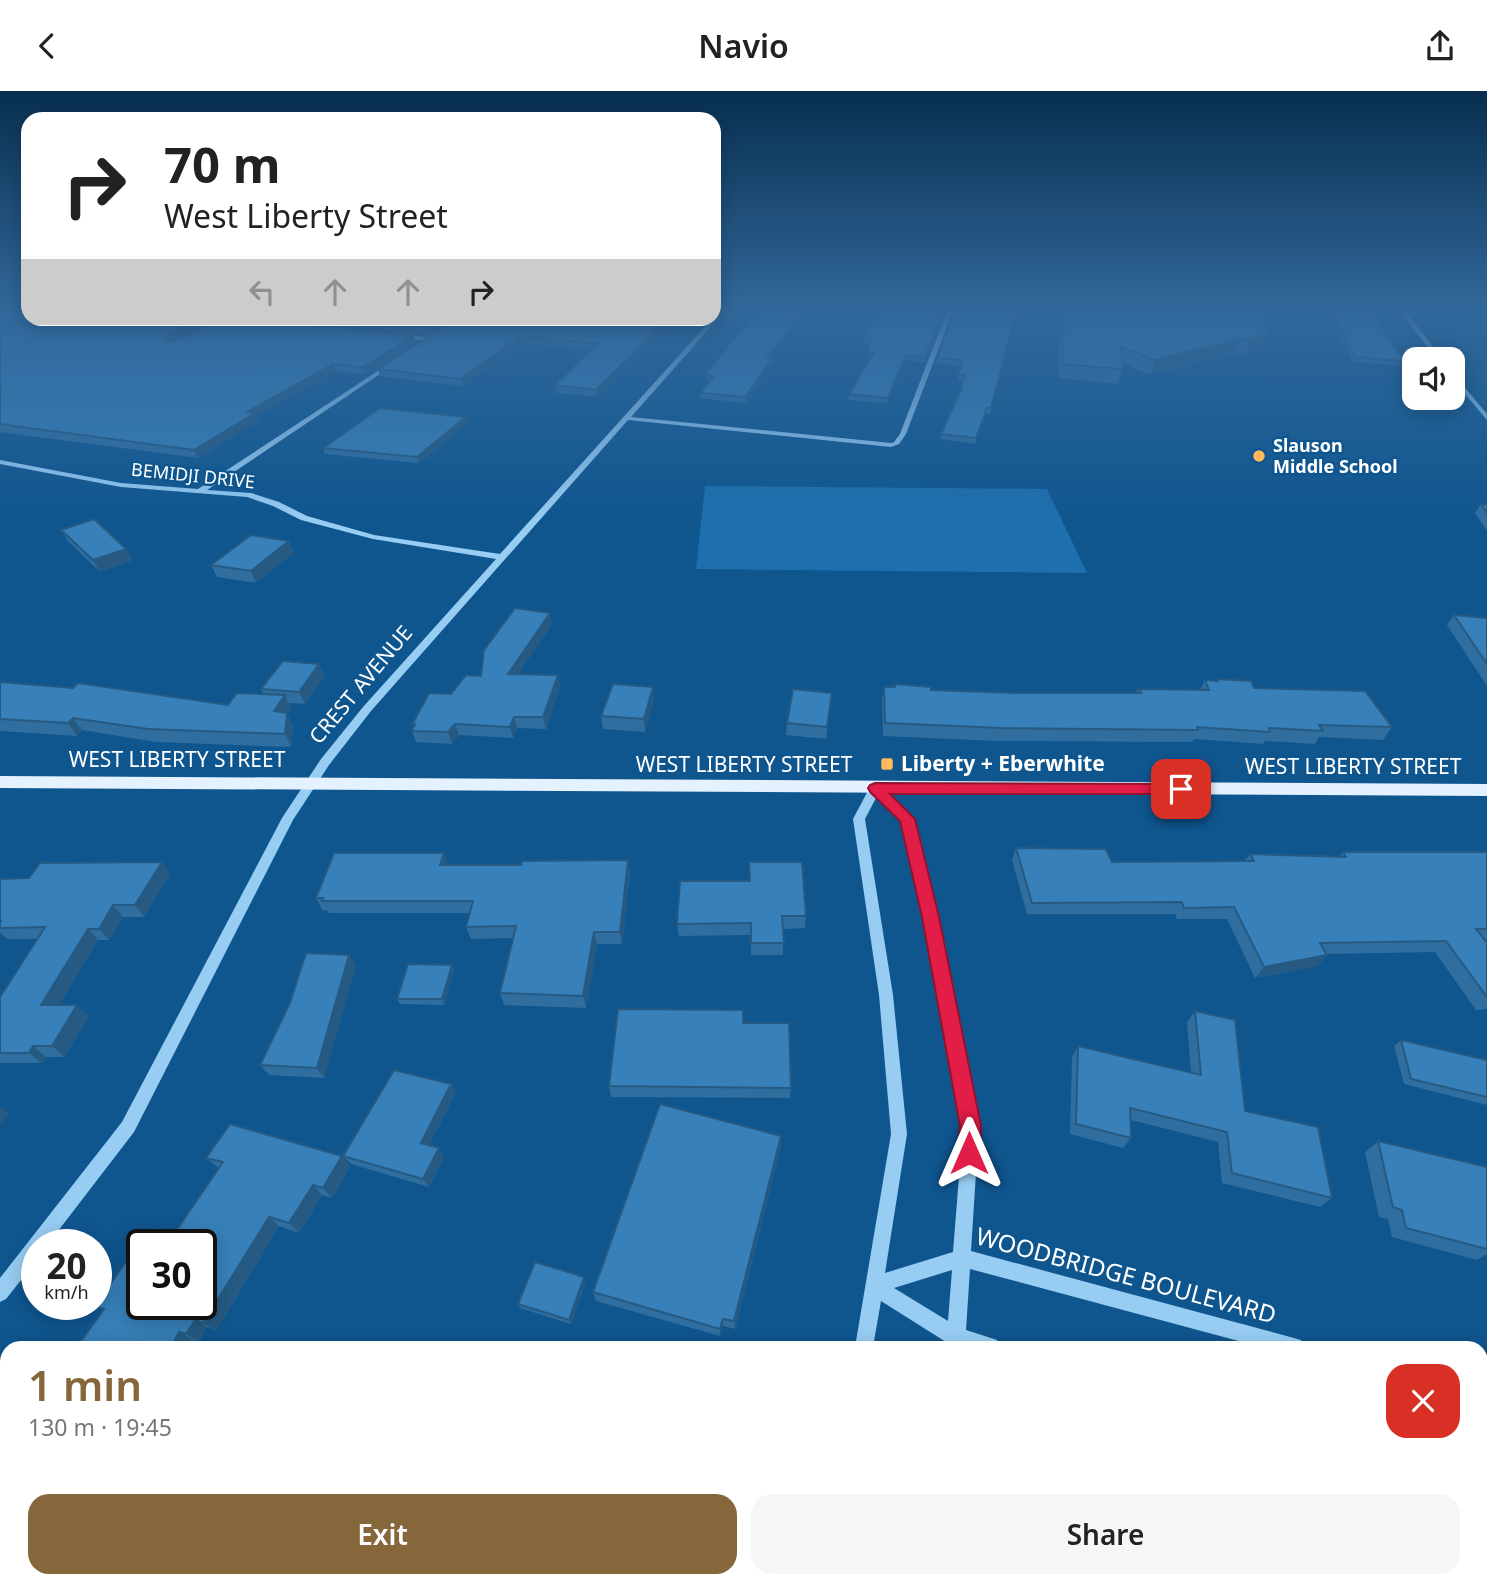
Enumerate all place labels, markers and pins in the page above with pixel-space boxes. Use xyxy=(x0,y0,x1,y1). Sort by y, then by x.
place label: Slauson Middle School xyxy=(1273,433,1398,478)
marker: Slauson Middle School xyxy=(1251,448,1267,464)
place label: Liberty + Eberwhite xyxy=(901,749,1105,777)
marker: Liberty + Eberwhite xyxy=(879,756,895,772)
pin xyxy=(1151,759,1211,819)

